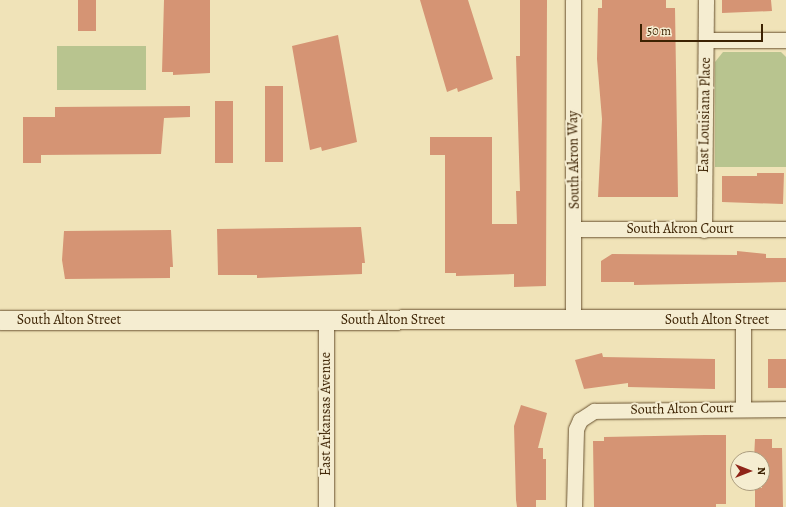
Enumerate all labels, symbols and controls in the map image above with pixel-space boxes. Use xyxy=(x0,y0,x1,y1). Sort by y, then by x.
scale bar xyxy=(642,16,765,42)
text: 50 m xyxy=(647,23,671,39)
street label: East Louisiana Place xyxy=(696,57,714,173)
street label: South Akron Way xyxy=(565,111,583,209)
street label: South Akron Court xyxy=(626,221,734,237)
street label: South Alton Street xyxy=(17,312,121,328)
street label: South Alton Street xyxy=(341,312,445,328)
street label: South Alton Street xyxy=(665,312,769,328)
street label: East Arkansas Avenue xyxy=(318,352,334,476)
street label: South Alton Court xyxy=(630,400,734,418)
north arrow xyxy=(730,451,770,491)
text: N xyxy=(754,467,769,475)

